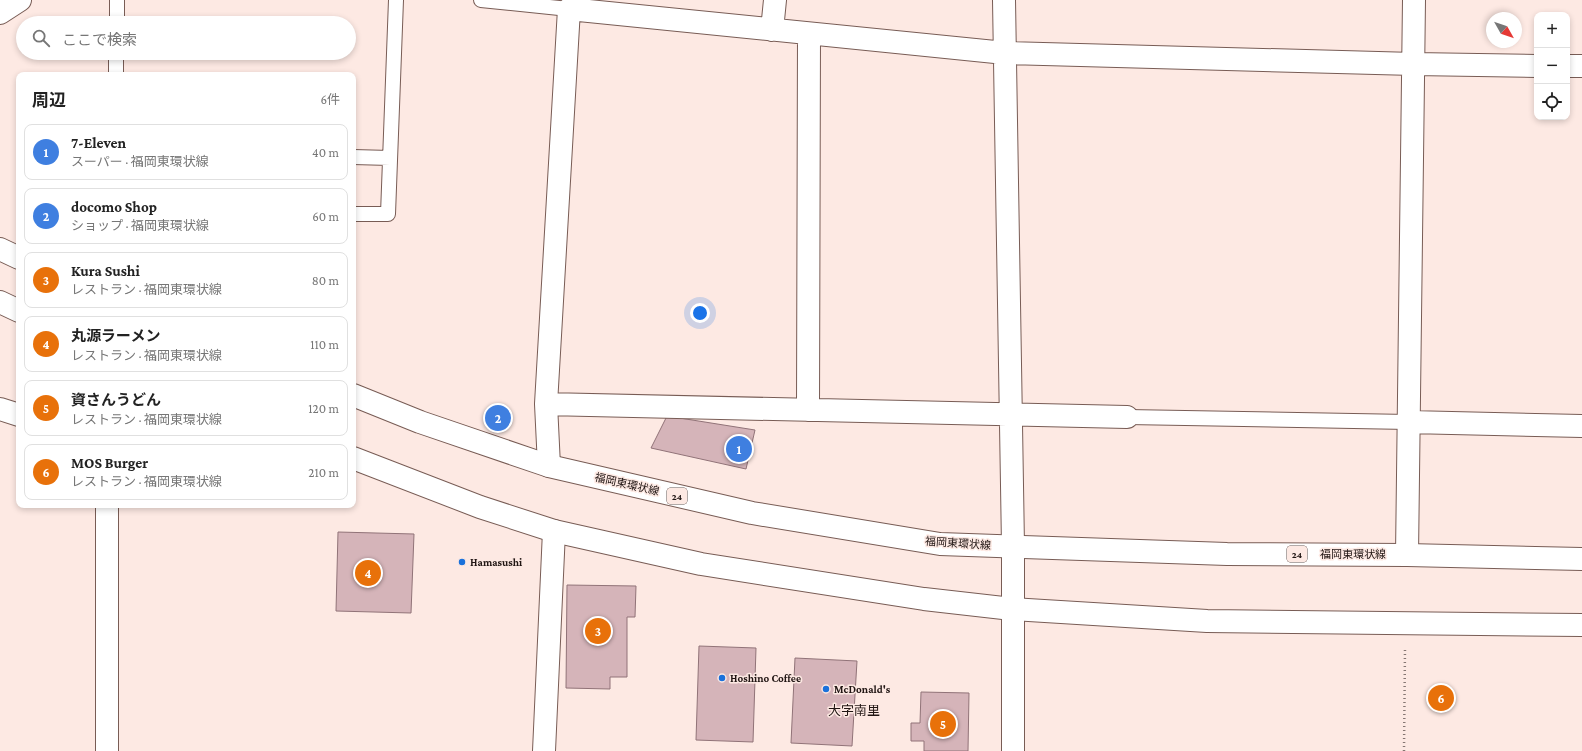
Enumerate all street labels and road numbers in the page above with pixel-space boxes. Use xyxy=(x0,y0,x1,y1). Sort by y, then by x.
street label: 福岡東環状線 xyxy=(593,471,661,497)
road number: 24 xyxy=(667,488,687,504)
street label: 福岡東環状線 xyxy=(925,535,991,551)
road number: 24 xyxy=(1287,546,1307,562)
street label: 福岡東環状線 xyxy=(1320,548,1386,560)

